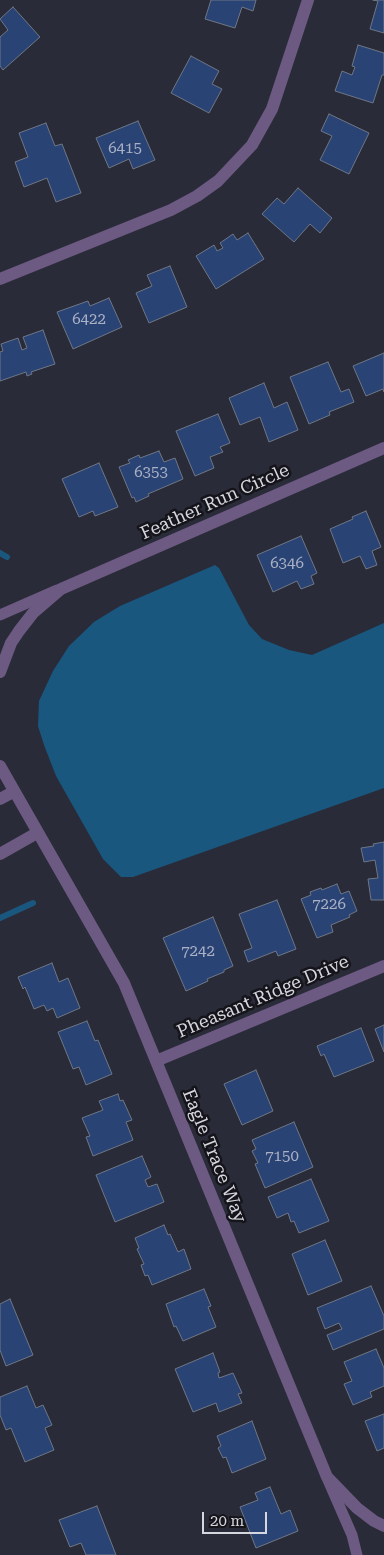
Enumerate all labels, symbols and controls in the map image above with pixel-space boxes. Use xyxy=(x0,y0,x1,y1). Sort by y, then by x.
house number: 6415 xyxy=(108,140,142,158)
house number: 6422 xyxy=(72,311,106,329)
street label: Feather Run Circle xyxy=(137,459,293,545)
house number: 6353 xyxy=(134,464,168,482)
house number: 6346 xyxy=(270,555,304,573)
house number: 7226 xyxy=(312,896,346,914)
house number: 7242 xyxy=(181,943,215,961)
street label: Pheasant Ridge Drive xyxy=(174,951,352,1043)
street label: Eagle Trace Way xyxy=(177,1086,251,1226)
house number: 7150 xyxy=(265,1148,299,1166)
scale bar xyxy=(204,1502,269,1534)
text: 20 m xyxy=(210,1512,244,1530)

